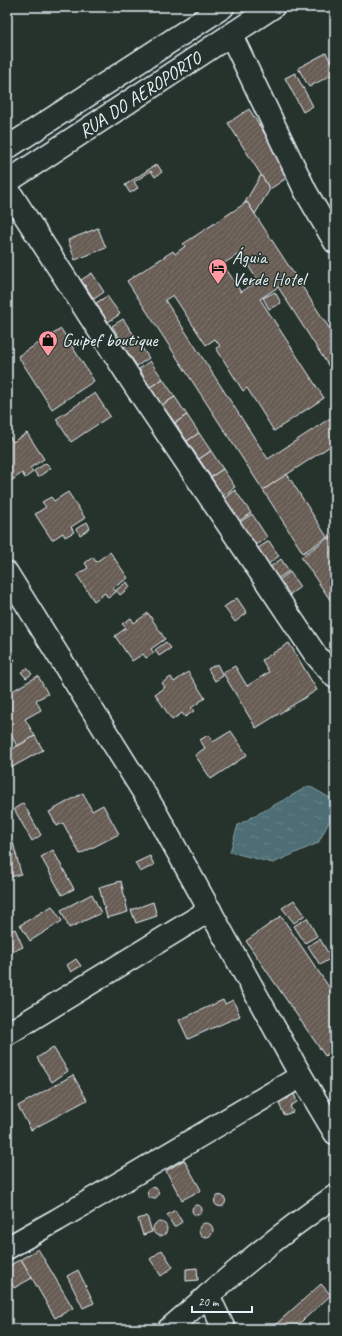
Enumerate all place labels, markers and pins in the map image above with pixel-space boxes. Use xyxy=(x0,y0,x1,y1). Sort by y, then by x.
place label: Águia Verde Hotel xyxy=(232,245,309,291)
hotel icon: Águia Verde Hotel xyxy=(207,257,229,285)
place label: Guipef boutique xyxy=(62,328,159,352)
shop icon: Guipef boutique xyxy=(37,329,59,357)

